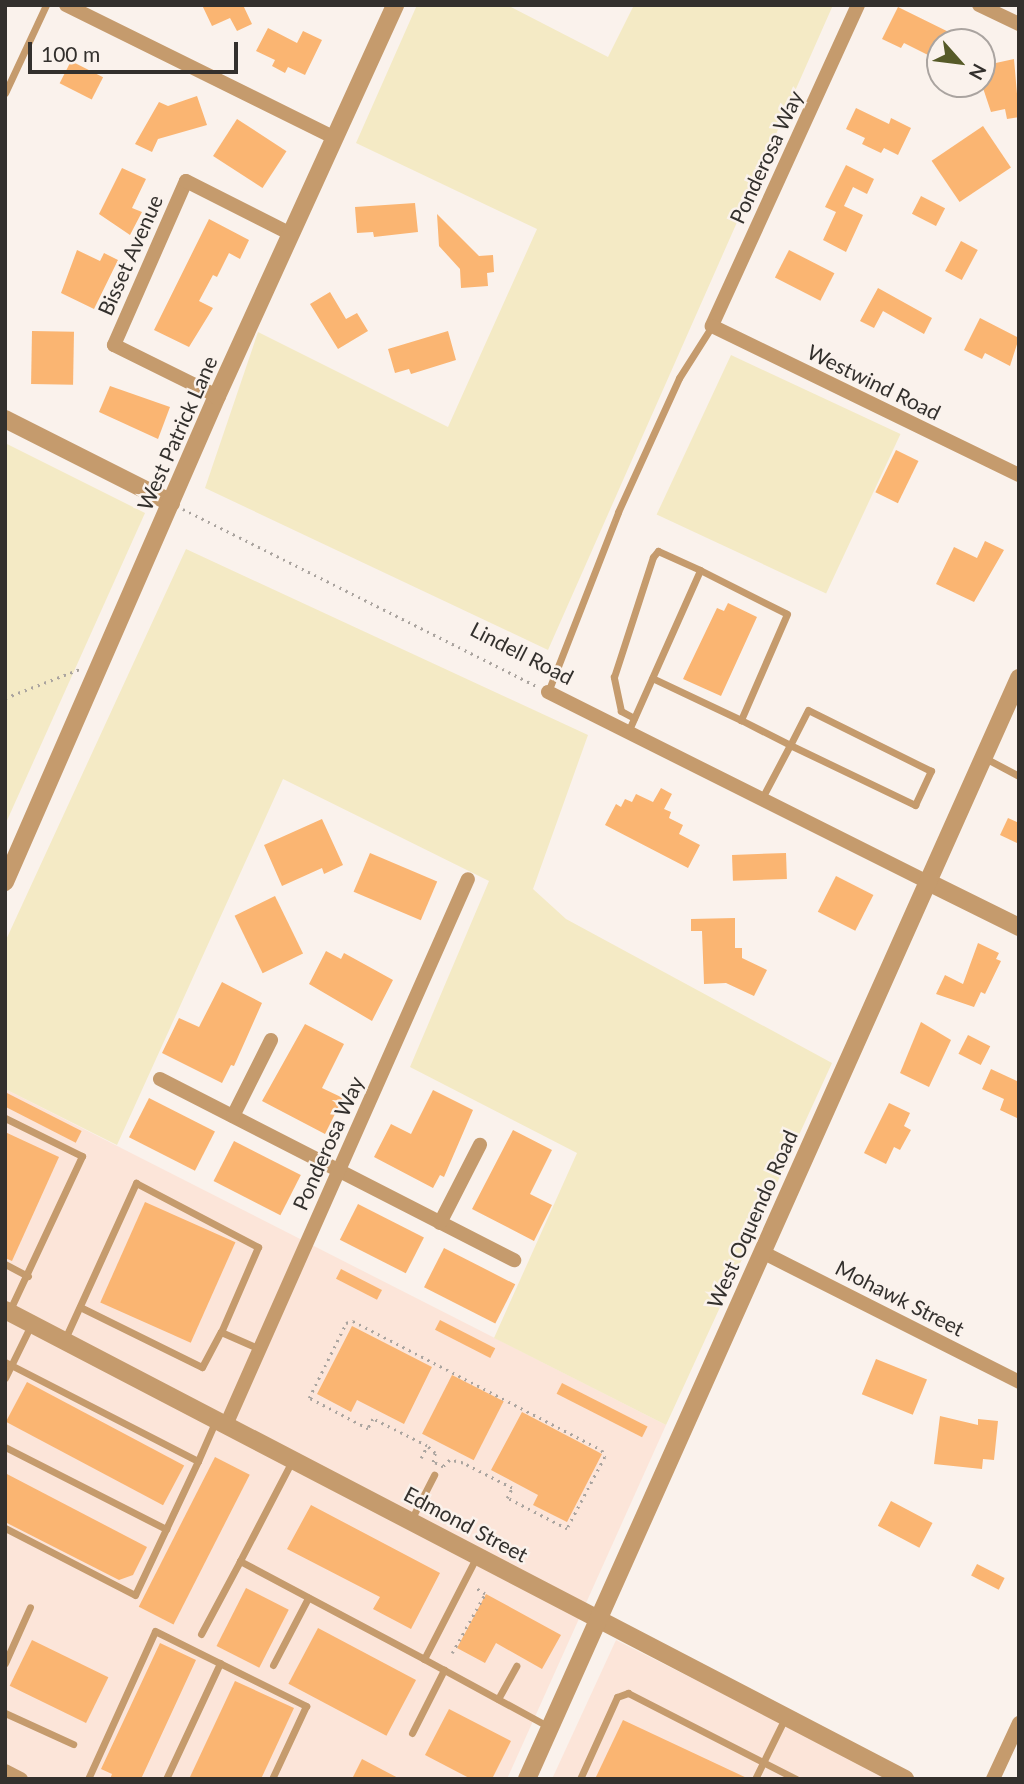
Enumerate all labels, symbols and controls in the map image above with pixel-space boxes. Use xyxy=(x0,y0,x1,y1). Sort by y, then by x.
scale bar xyxy=(32,28,242,72)
north arrow xyxy=(926,28,996,98)
text: 100 m xyxy=(41,41,100,66)
text: N xyxy=(965,60,992,84)
street label: Ponderosa Way xyxy=(724,86,808,228)
street label: Bisset Avenue xyxy=(92,190,168,320)
street label: Westwind Road xyxy=(803,339,945,425)
street label: West Patrick Lane xyxy=(132,352,222,514)
street label: Lindell Road xyxy=(466,616,578,690)
street label: Ponderosa Way xyxy=(287,1072,369,1214)
street label: West Oquendo Road xyxy=(701,1126,803,1312)
street label: Mohawk Street xyxy=(831,1255,969,1341)
street label: Edmond Street xyxy=(400,1481,532,1567)

